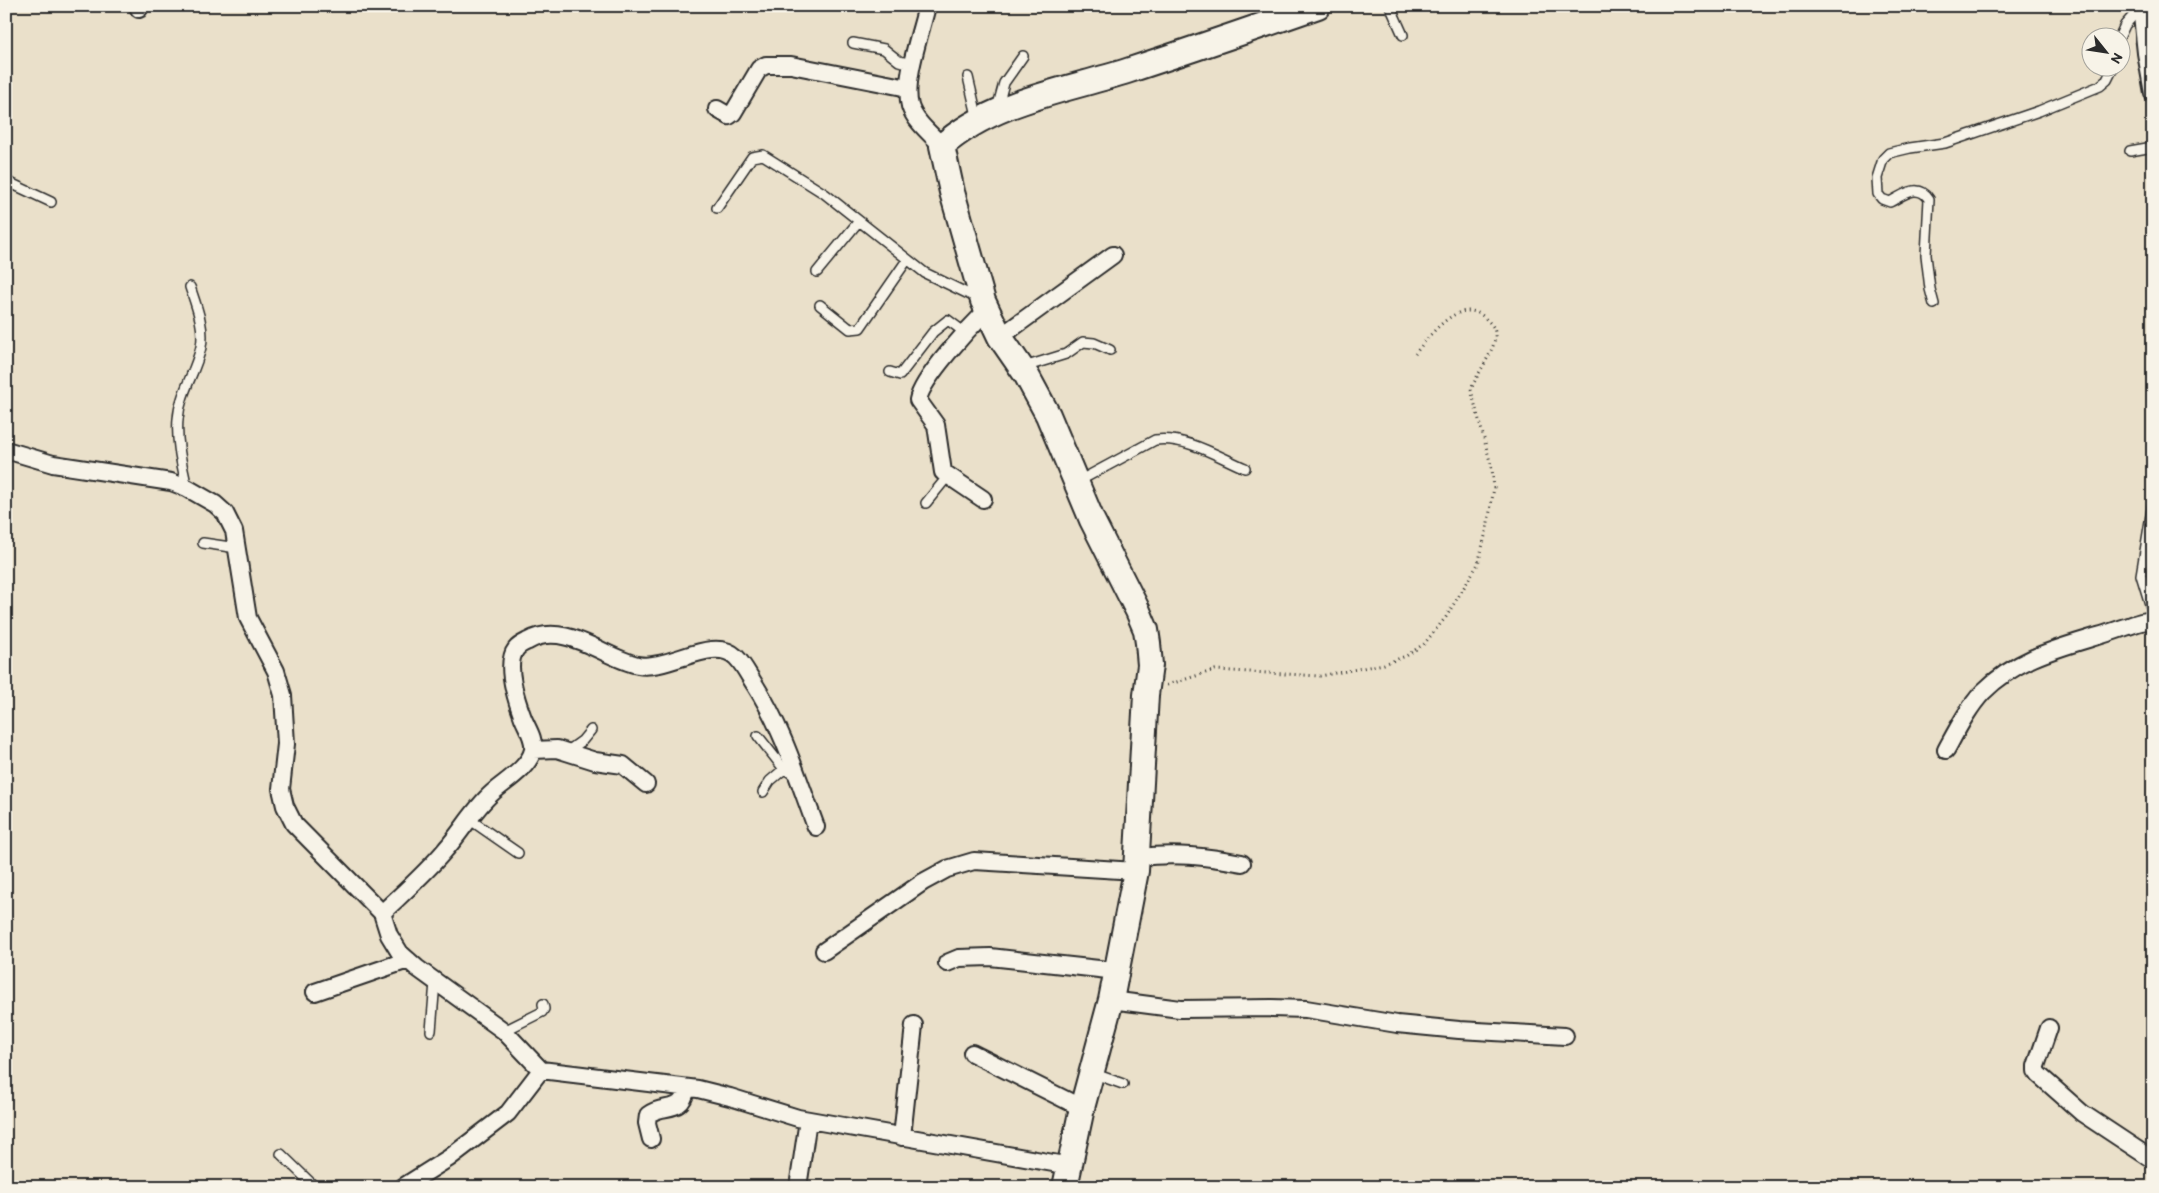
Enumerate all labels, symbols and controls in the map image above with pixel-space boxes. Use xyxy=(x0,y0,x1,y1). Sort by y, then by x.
north arrow xyxy=(2082,28,2132,78)
text: N xyxy=(2107,50,2127,67)

